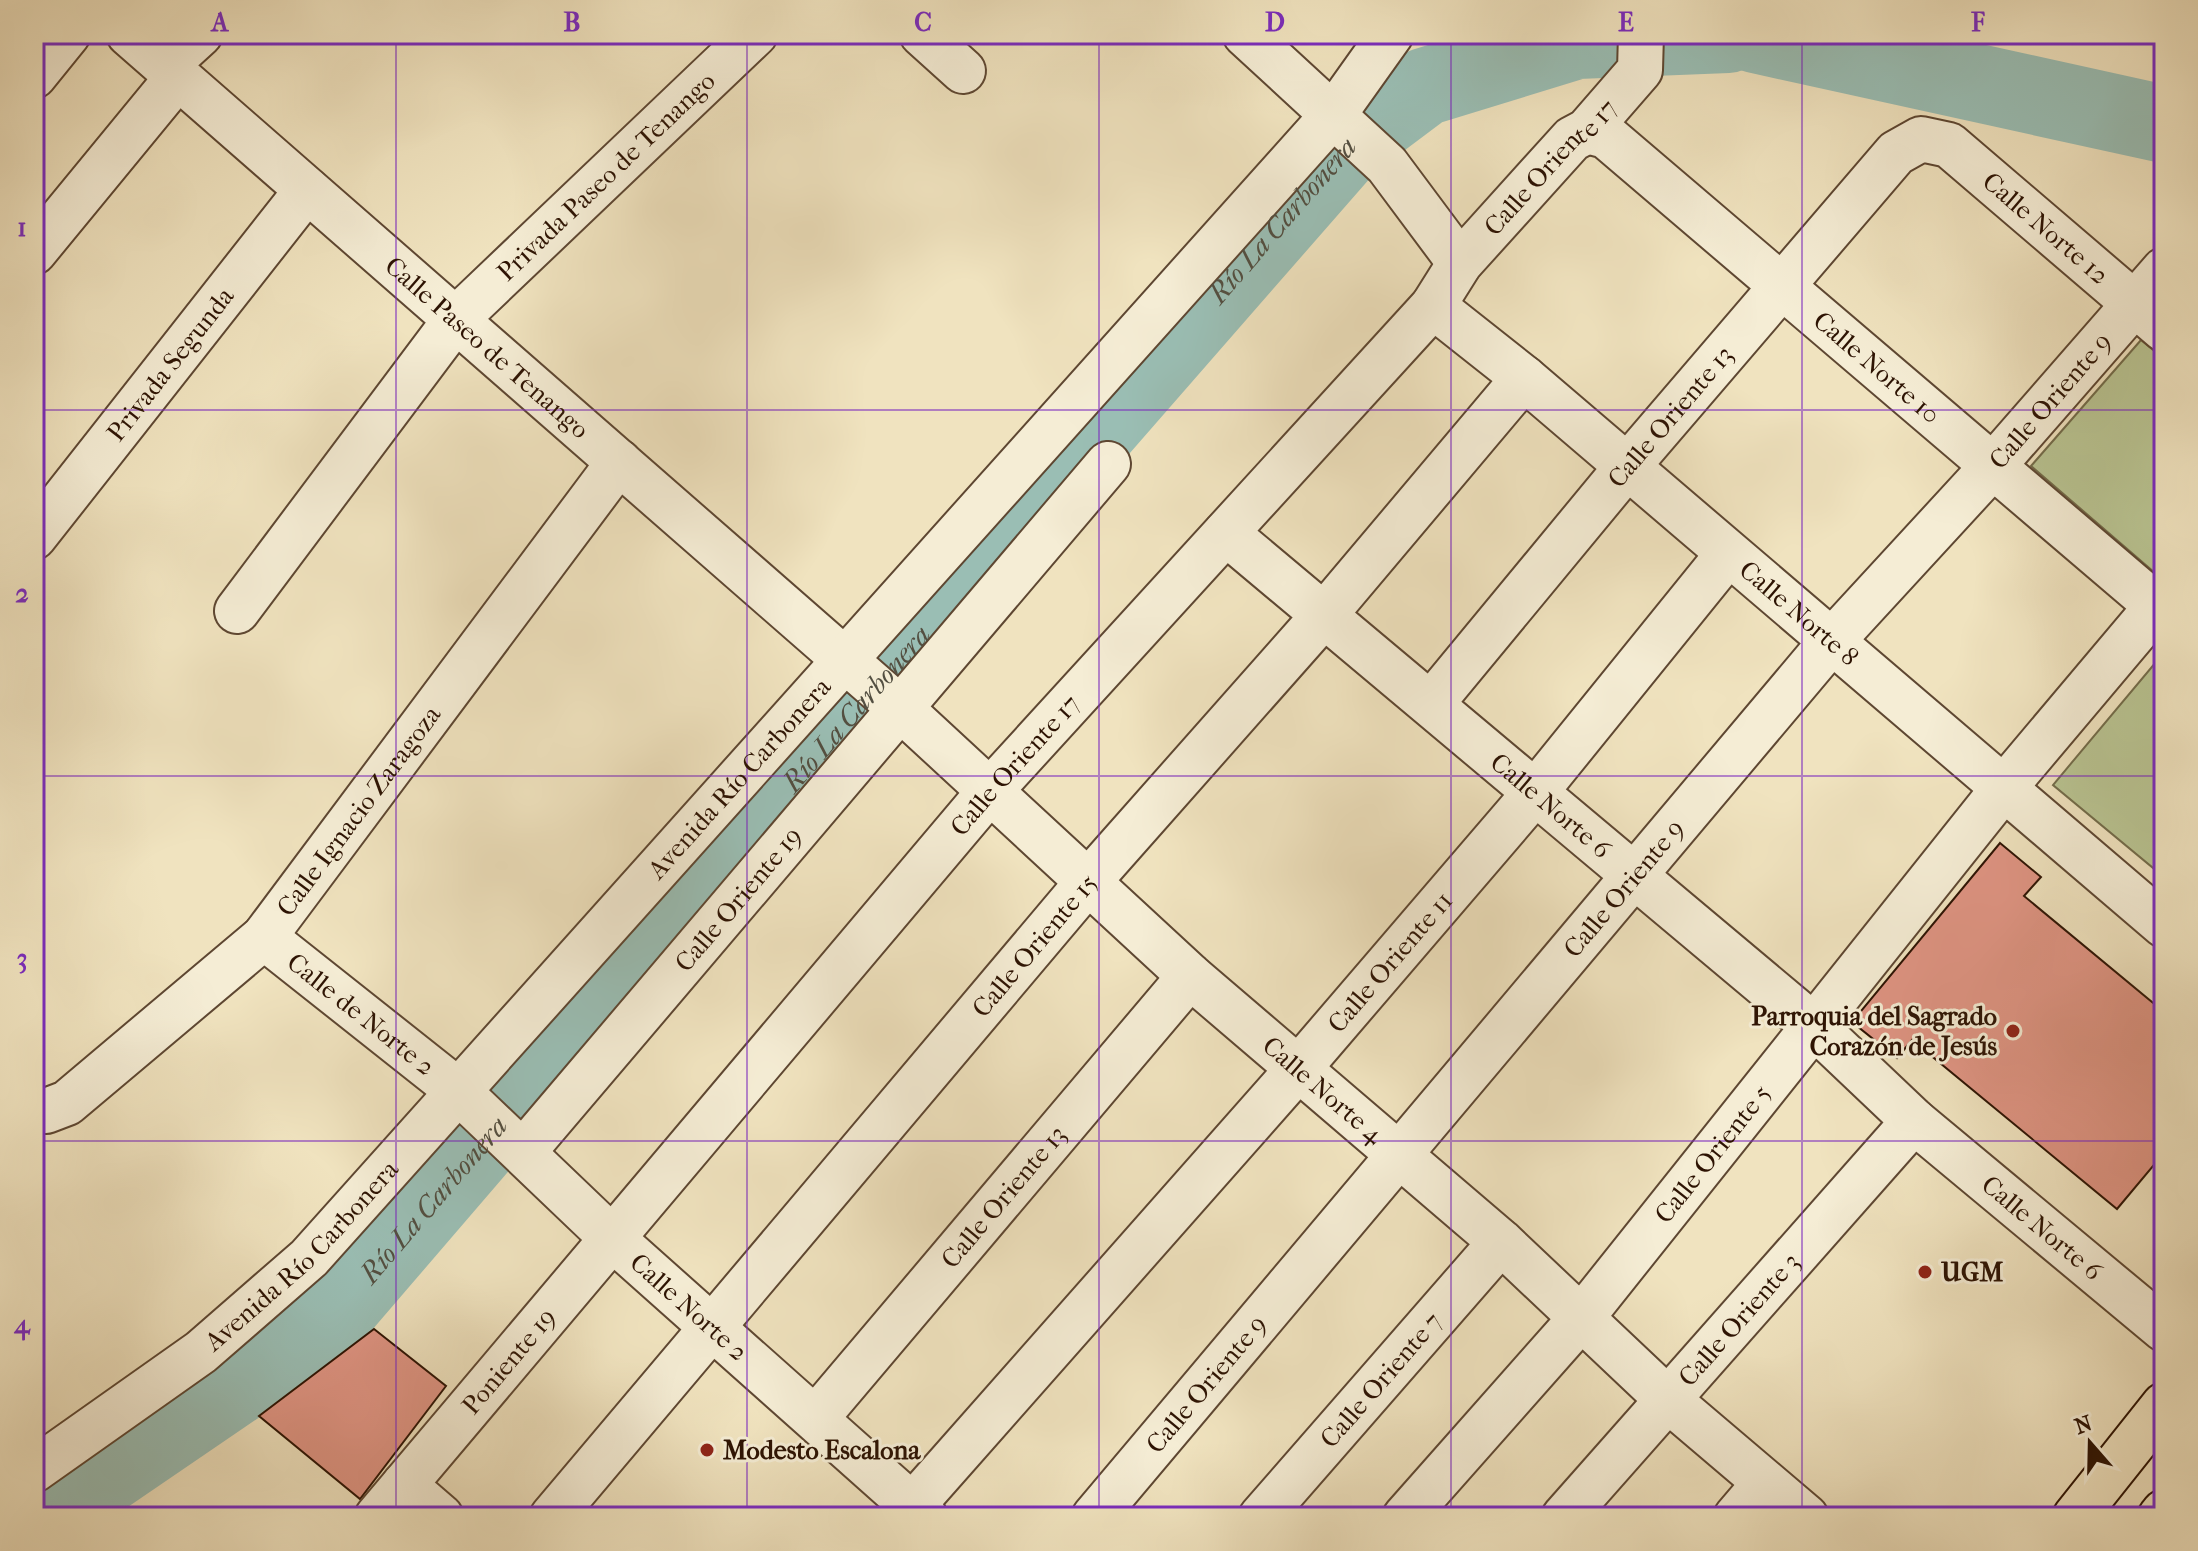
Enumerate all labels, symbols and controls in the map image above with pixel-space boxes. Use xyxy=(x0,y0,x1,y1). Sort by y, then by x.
text: A xyxy=(210,7,230,38)
text: B xyxy=(564,7,581,38)
text: C xyxy=(914,7,932,38)
text: D xyxy=(1265,7,1285,38)
text: E xyxy=(1618,7,1634,38)
text: F xyxy=(1970,7,1985,38)
street label: Privada Paseo de Tenango xyxy=(491,65,722,288)
street label: Calle Oriente 17 xyxy=(1478,93,1624,242)
water label: Río La Carbonera xyxy=(1200,131,1363,311)
street label: Calle Norte 12 xyxy=(1976,166,2115,291)
text: 1 xyxy=(17,212,27,243)
street label: Calle Paseo de Tenango xyxy=(379,250,595,445)
street label: Privada Segunda xyxy=(100,281,241,448)
street label: Calle Norte 10 xyxy=(1807,305,1947,430)
street label: Calle Oriente 9 xyxy=(1983,326,2118,475)
street label: Calle Oriente 13 xyxy=(1601,340,1740,494)
street label: Calle Norte 8 xyxy=(1733,554,1865,673)
text: 2 xyxy=(15,578,29,609)
water label: Río La Carbonera xyxy=(774,619,937,800)
street label: Avenida Río Carbonera xyxy=(641,671,838,886)
street label: Calle Oriente 17 xyxy=(944,688,1086,842)
street label: Calle Ignacio Zaragoza xyxy=(270,699,448,922)
street label: Calle Norte 6 xyxy=(1484,747,1618,866)
street label: Calle Oriente 9 xyxy=(1557,813,1691,964)
street label: Calle Oriente 19 xyxy=(668,821,808,978)
street label: Calle Oriente 15 xyxy=(966,868,1104,1023)
street label: Calle Oriente 11 xyxy=(1321,886,1459,1039)
text: 3 xyxy=(17,943,27,974)
street label: Calle de Norte 2 xyxy=(281,947,441,1082)
place label: Parroquia del Sagrado Corazón de Jesús xyxy=(1751,1001,1997,1062)
marker: Parroquia del Sagrado Corazón de Jesús xyxy=(2004,1022,2022,1040)
street label: Calle Norte 4 xyxy=(1256,1030,1390,1151)
street label: Calle Oriente 5 xyxy=(1648,1079,1777,1229)
water label: Río La Carbonera xyxy=(351,1110,514,1291)
street label: Calle Oriente 13 xyxy=(935,1119,1073,1274)
street label: Avenida Río Carbonera xyxy=(198,1153,406,1358)
street label: Calle Norte 6 xyxy=(1975,1169,2109,1288)
street label: Calle Oriente 3 xyxy=(1672,1246,1806,1393)
street label: Calle Norte 2 xyxy=(624,1247,754,1368)
place label: UGM xyxy=(1940,1257,2003,1288)
marker: UGM xyxy=(1916,1263,1934,1281)
street label: Poniente 19 xyxy=(455,1302,562,1421)
street label: Calle Oriente 7 xyxy=(1314,1306,1448,1454)
text: 4 xyxy=(13,1309,31,1341)
street label: Calle Oriente 9 xyxy=(1140,1309,1273,1459)
north arrow xyxy=(2050,1403,2130,1483)
text: N xyxy=(2071,1410,2096,1440)
place label: Modesto Escalona xyxy=(723,1435,921,1466)
marker: Modesto Escalona xyxy=(698,1441,716,1459)

